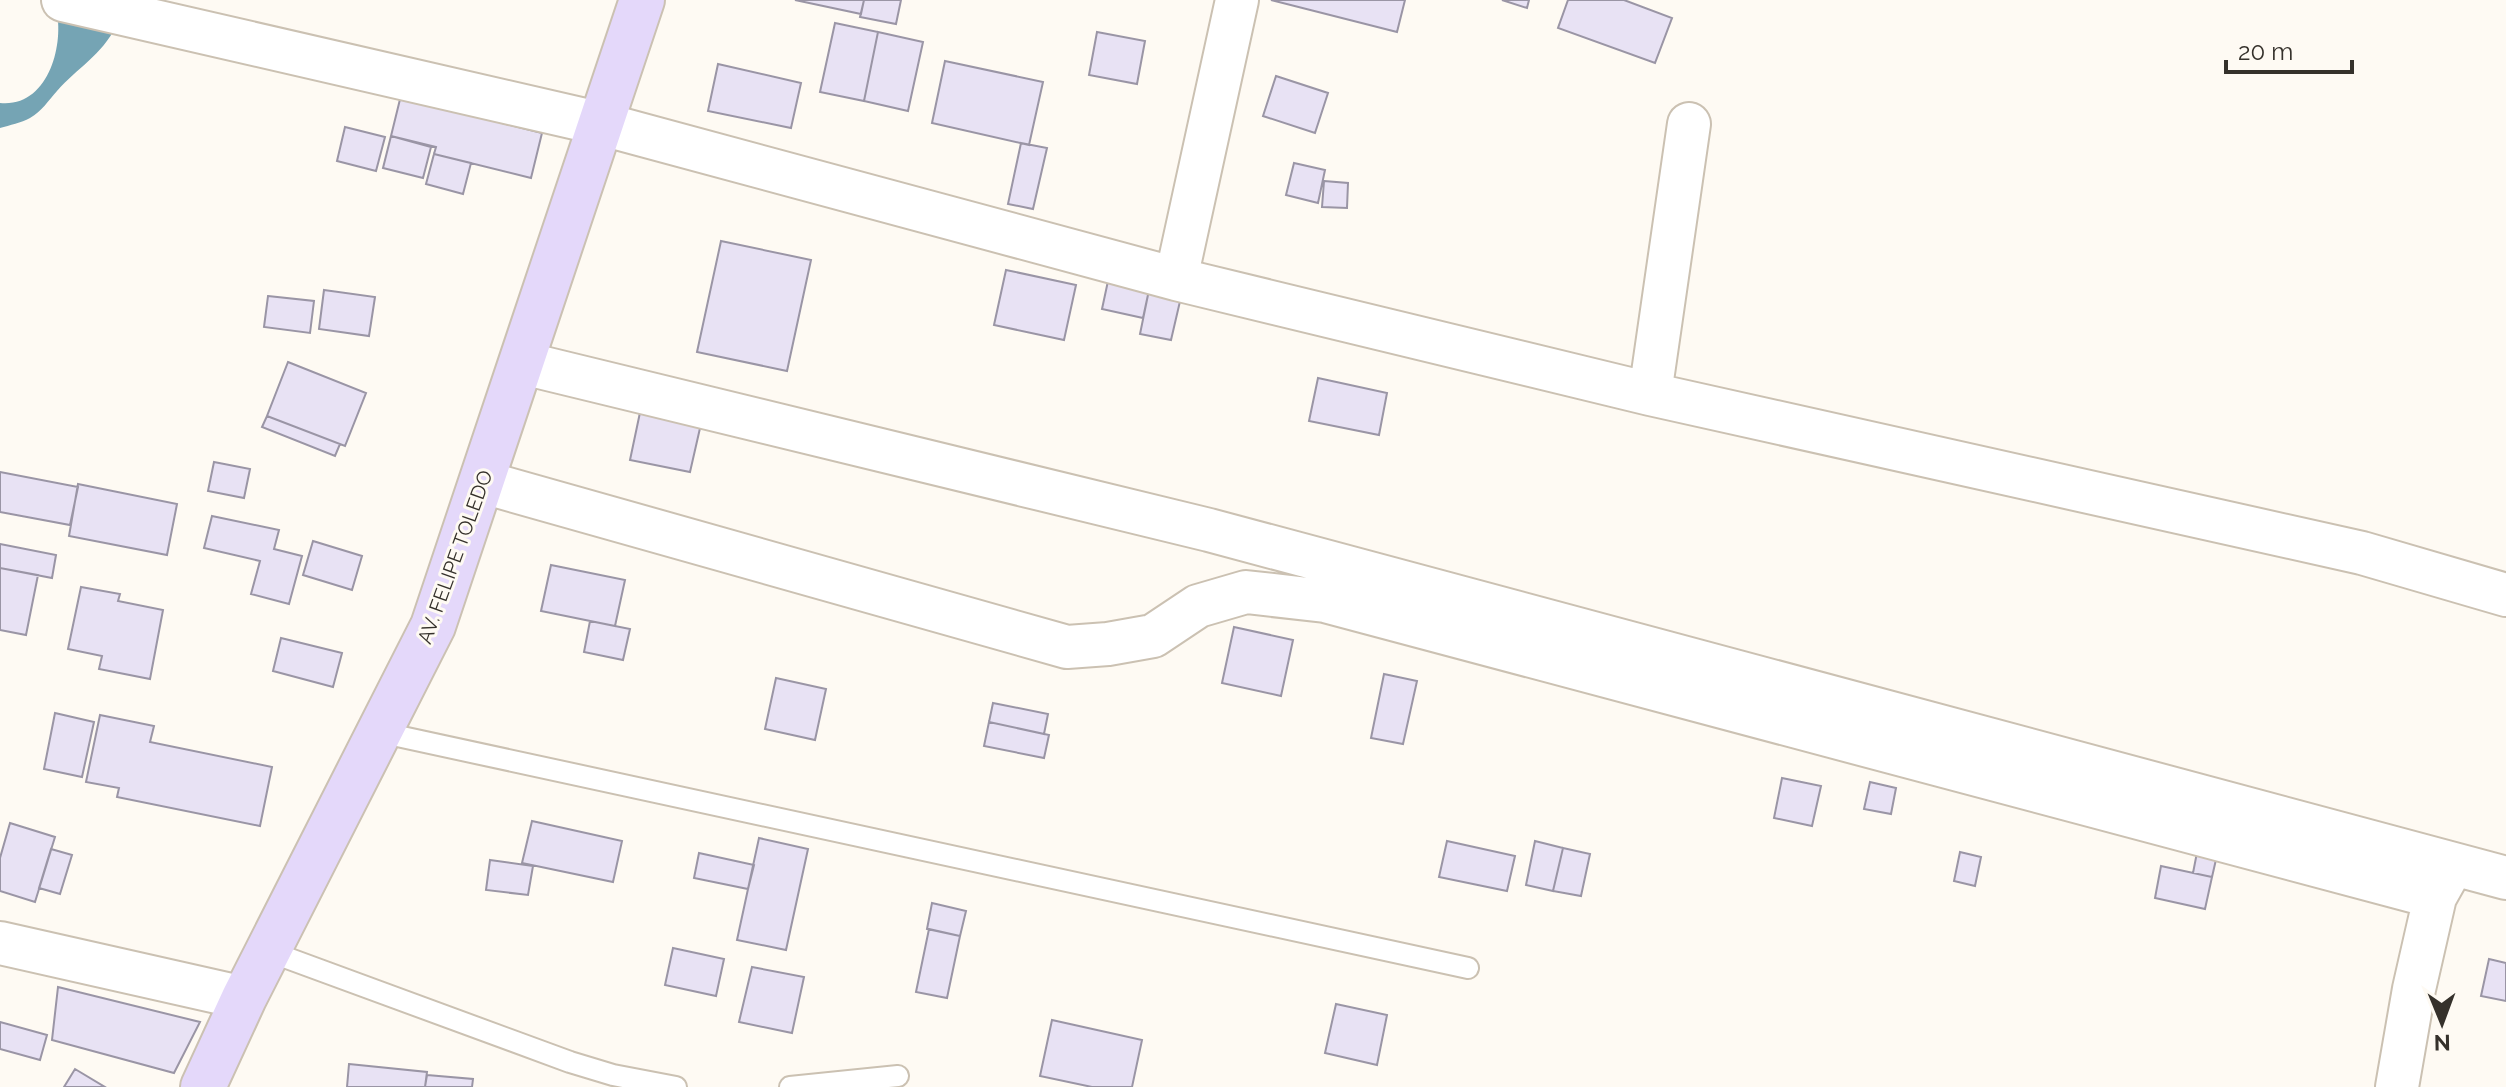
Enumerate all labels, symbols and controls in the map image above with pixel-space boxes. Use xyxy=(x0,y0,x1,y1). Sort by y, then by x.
scale bar xyxy=(2226,24,2352,74)
text: 20 m xyxy=(2238,37,2293,66)
street label: AV. FELIPE TOLEDO xyxy=(412,467,498,647)
north arrow xyxy=(2402,983,2482,1063)
text: N xyxy=(2434,1030,2451,1056)

